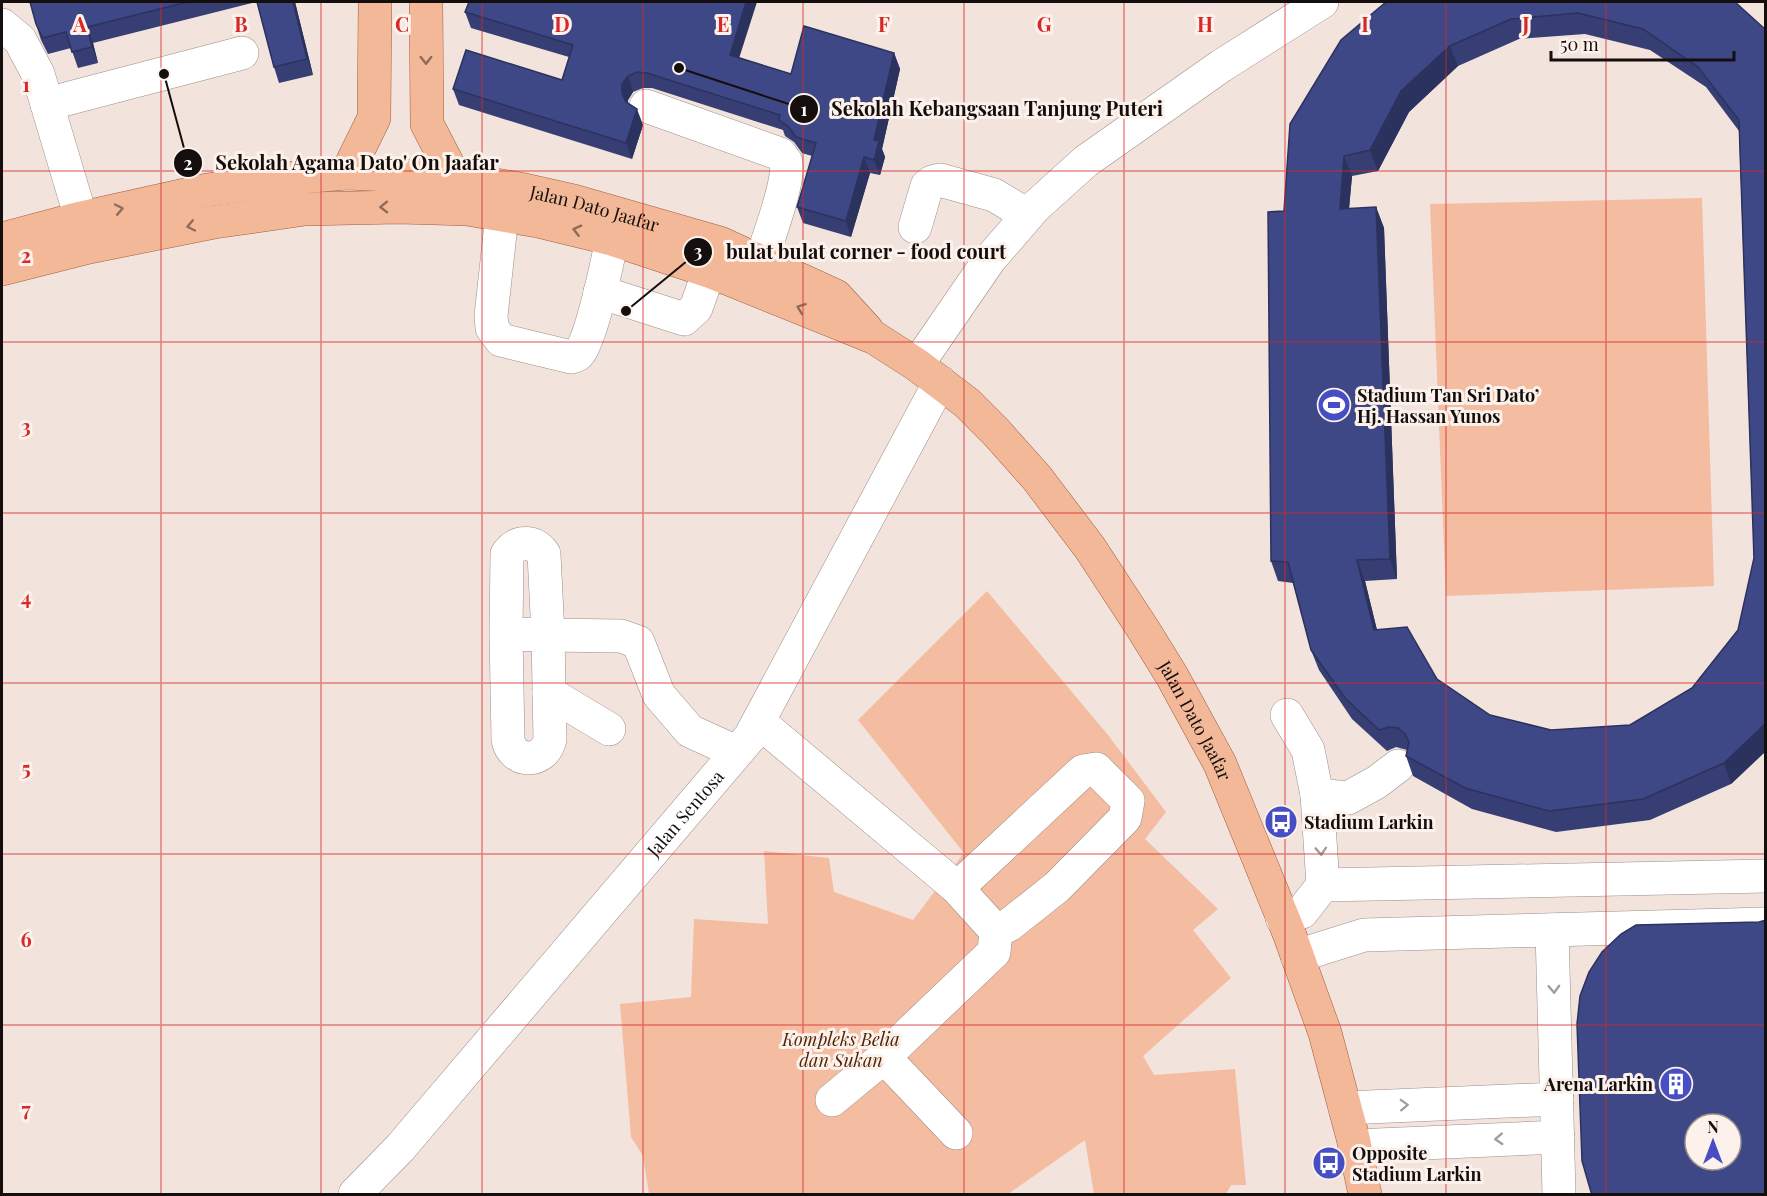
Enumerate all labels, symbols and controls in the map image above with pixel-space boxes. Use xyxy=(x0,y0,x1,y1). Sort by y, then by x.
text: A xyxy=(72,10,87,37)
text: B xyxy=(234,10,248,37)
text: C xyxy=(395,10,409,37)
text: D xyxy=(554,10,570,37)
text: E xyxy=(717,10,729,37)
text: F xyxy=(878,10,890,37)
text: G xyxy=(1037,10,1052,37)
text: H xyxy=(1197,10,1213,37)
text: I xyxy=(1361,10,1369,37)
text: J xyxy=(1521,10,1530,37)
scale bar xyxy=(1551,24,1734,62)
text: 50 m xyxy=(1560,32,1599,56)
one-way arrow xyxy=(420,55,432,64)
text: 1 xyxy=(22,70,30,97)
callout: Sekolah Kebangsaan Tanjung Puteri xyxy=(789,90,1175,128)
text: Sekolah Kebangsaan Tanjung Puteri xyxy=(831,94,1163,121)
text: 1 xyxy=(801,97,808,121)
callout: Sekolah Agama Dato' On Jaafar xyxy=(173,144,512,182)
text: Sekolah Agama Dato' On Jaafar xyxy=(215,148,499,175)
text: 2 xyxy=(183,151,193,175)
street label: Jalan Dato Jaafar xyxy=(527,179,662,237)
one-way arrow xyxy=(380,201,389,214)
one-way arrow xyxy=(114,203,124,216)
one-way arrow xyxy=(186,219,196,232)
one-way arrow xyxy=(572,225,582,238)
callout: bulat bulat corner - food court xyxy=(683,233,1018,271)
text: bulat bulat corner - food court xyxy=(726,237,1007,264)
text: 3 xyxy=(694,239,703,263)
text: 2 xyxy=(21,241,31,268)
one-way arrow xyxy=(796,303,807,315)
place label: Stadium Tan Sri Dato’ Hj. Hassan Yunos xyxy=(1357,383,1539,428)
sports icon: Stadium Tan Sri Dato’ Hj. Hassan Yunos xyxy=(1316,387,1352,423)
text: 3 xyxy=(21,412,31,439)
text: 4 xyxy=(21,583,31,610)
street label: Jalan Dato Jaafar xyxy=(1153,655,1237,784)
text: 5 xyxy=(21,754,31,781)
street label: Jalan Sentosa xyxy=(641,765,729,862)
bus stop icon: Stadium Larkin xyxy=(1263,804,1299,840)
place label: Stadium Larkin xyxy=(1304,810,1434,834)
one-way arrow xyxy=(1314,846,1327,855)
text: 6 xyxy=(20,925,32,952)
one-way arrow xyxy=(1547,984,1560,993)
park label: Kompleks Belia dan Sukan xyxy=(781,1027,900,1072)
building icon: Arena Larkin xyxy=(1658,1066,1694,1102)
place label: Arena Larkin xyxy=(1543,1072,1653,1096)
text: 7 xyxy=(21,1095,31,1122)
one-way arrow xyxy=(1399,1099,1408,1112)
north arrow xyxy=(1683,1112,1743,1172)
text: N xyxy=(1707,1116,1719,1137)
one-way arrow xyxy=(1495,1133,1504,1146)
place label: Opposite Stadium Larkin xyxy=(1352,1141,1482,1186)
bus stop icon: Opposite Stadium Larkin xyxy=(1311,1145,1347,1181)

